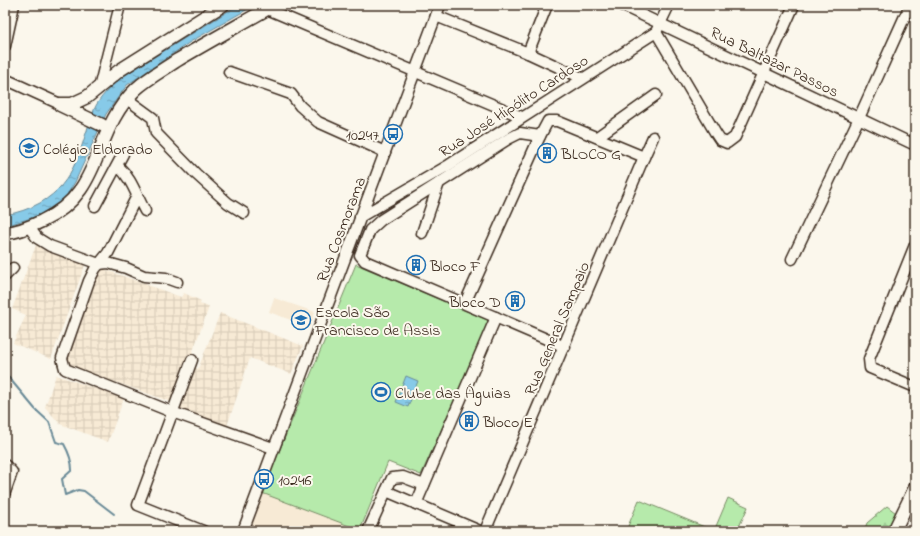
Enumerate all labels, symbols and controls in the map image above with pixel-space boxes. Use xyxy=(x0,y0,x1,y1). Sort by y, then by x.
street label: Rua Baltazar Passos xyxy=(706,21,843,104)
street label: Rua José Hipólito Cardoso xyxy=(435,49,594,164)
bus stop icon: 10247 xyxy=(382,123,404,145)
place label: 10247 xyxy=(346,124,379,148)
school or university icon: Colégio Eldorado xyxy=(18,137,40,159)
place label: Colégio Eldorado xyxy=(43,138,153,162)
building icon: BLOCO G xyxy=(536,142,558,164)
place label: BLOCO G xyxy=(560,143,621,167)
street label: Rua Cosmorama xyxy=(311,173,373,286)
building icon: Bloco F xyxy=(405,254,427,276)
place label: Bloco F xyxy=(429,255,481,279)
street label: Rua General Sampaio xyxy=(519,258,597,399)
building icon: Bloco D xyxy=(504,290,526,312)
place label: Bloco D xyxy=(448,291,501,315)
place label: Escola São Francisco de Assis xyxy=(314,301,440,343)
school or university icon: Escola São Francisco de Assis xyxy=(290,309,312,331)
sports icon: Clube das Águias xyxy=(370,381,392,403)
place label: Clube das Águias xyxy=(395,382,511,406)
building icon: Bloco E xyxy=(458,410,480,432)
place label: Bloco E xyxy=(482,411,533,435)
bus stop icon: 10246 xyxy=(253,468,275,490)
place label: 10246 xyxy=(278,469,312,493)

